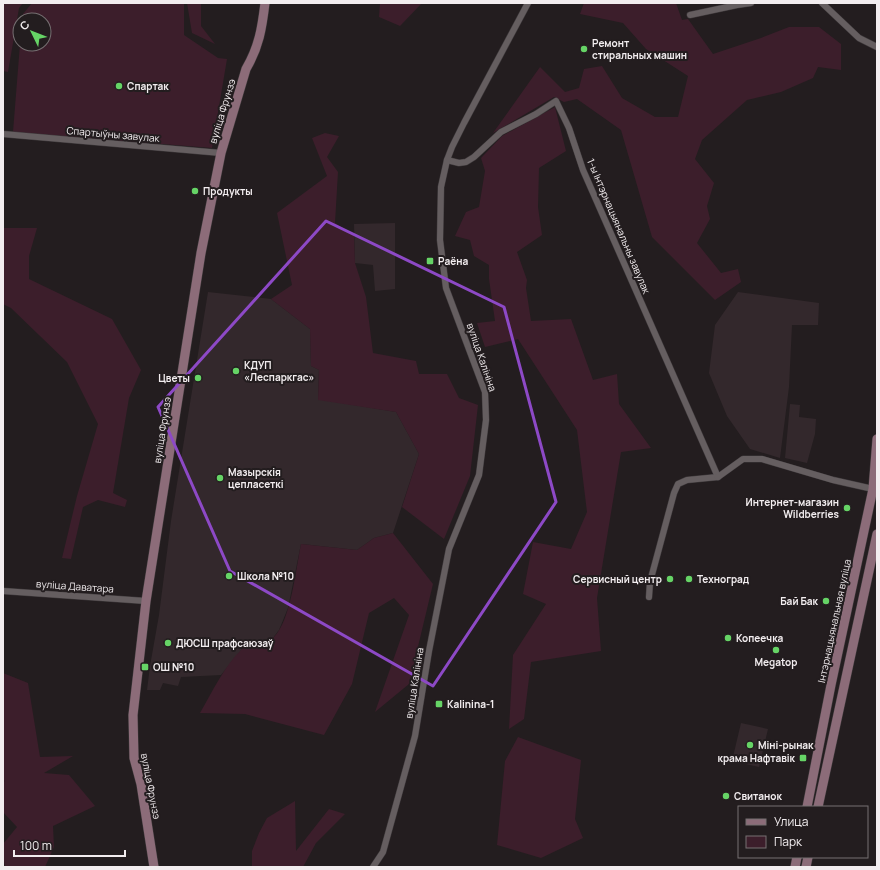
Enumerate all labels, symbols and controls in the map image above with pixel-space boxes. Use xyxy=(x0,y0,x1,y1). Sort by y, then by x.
north arrow xyxy=(12,12,52,52)
text: С xyxy=(16,17,33,33)
place label: Ремонт стиральных машин xyxy=(592,36,687,62)
marker: Ремонт стиральных машин xyxy=(579,44,589,54)
street label: вуліца Фрунзэ xyxy=(206,77,239,145)
place label: Спартак xyxy=(127,79,169,93)
marker: Спартак xyxy=(114,81,124,91)
street label: Спартыўны завулак xyxy=(66,123,161,145)
street label: 1-ы Інтэрнацыянальны завулак xyxy=(584,156,654,297)
place label: Продукты xyxy=(203,184,253,198)
marker: Продукты xyxy=(190,186,200,196)
place label: Раёна xyxy=(438,254,468,268)
marker: Раёна xyxy=(425,256,435,266)
street label: вуліца Калініна xyxy=(464,321,500,393)
place label: КДУП «Леспаркгас» xyxy=(244,358,314,384)
marker: КДУП «Леспаркгас» xyxy=(231,366,241,376)
place label: Цветы xyxy=(158,371,190,385)
marker: Цветы xyxy=(193,373,203,383)
street label: вуліца Фрунзэ xyxy=(150,395,174,464)
place label: Мазырскія цепласеткі xyxy=(228,465,284,491)
marker: Мазырскія цепласеткі xyxy=(215,473,225,483)
place label: Интернет-магазин Wildberries xyxy=(746,495,840,521)
marker: Интернет-магазин Wildberries xyxy=(842,503,852,513)
street label: Інтэрнацыянальная вуліца xyxy=(814,558,854,684)
place label: Школа №10 xyxy=(237,569,294,583)
marker: Школа №10 xyxy=(224,571,234,581)
place label: Сервисный центр xyxy=(573,572,662,586)
place label: Техноград xyxy=(697,572,750,586)
marker: Сервисный центр xyxy=(665,574,675,584)
marker: Техноград xyxy=(684,574,694,584)
street label: вуліца Даватара xyxy=(36,576,114,596)
place label: Бай Бак xyxy=(780,594,819,608)
marker: Бай Бак xyxy=(821,596,831,606)
place label: Копеечка xyxy=(736,631,784,645)
marker: Копеечка xyxy=(723,633,733,643)
place label: ДЮСШ прафсаюзаў xyxy=(176,636,274,650)
marker: ДЮСШ прафсаюзаў xyxy=(163,638,173,648)
marker: Megatop xyxy=(771,645,781,655)
street label: вуліца Калініна xyxy=(401,647,427,719)
place label: Megatop xyxy=(755,655,797,669)
place label: ОШ №10 xyxy=(153,660,194,674)
marker: ОШ №10 xyxy=(140,662,150,672)
place label: Kalinina-1 xyxy=(447,697,495,711)
marker: Kalinina-1 xyxy=(434,699,444,709)
place label: Міні-рынак xyxy=(758,738,814,752)
marker: Міні-рынак xyxy=(745,740,755,750)
place label: крама Нафтавік xyxy=(718,751,796,765)
street label: вуліца Фрунзэ xyxy=(138,752,164,821)
marker: крама Нафтавік xyxy=(798,753,808,763)
place label: Свитанок xyxy=(734,789,782,803)
marker: Свитанок xyxy=(721,791,731,801)
legend xyxy=(738,806,868,858)
text: Улица xyxy=(774,813,808,830)
scale bar xyxy=(14,832,125,858)
text: Парк xyxy=(774,833,803,850)
text: 100 m xyxy=(20,837,52,854)

